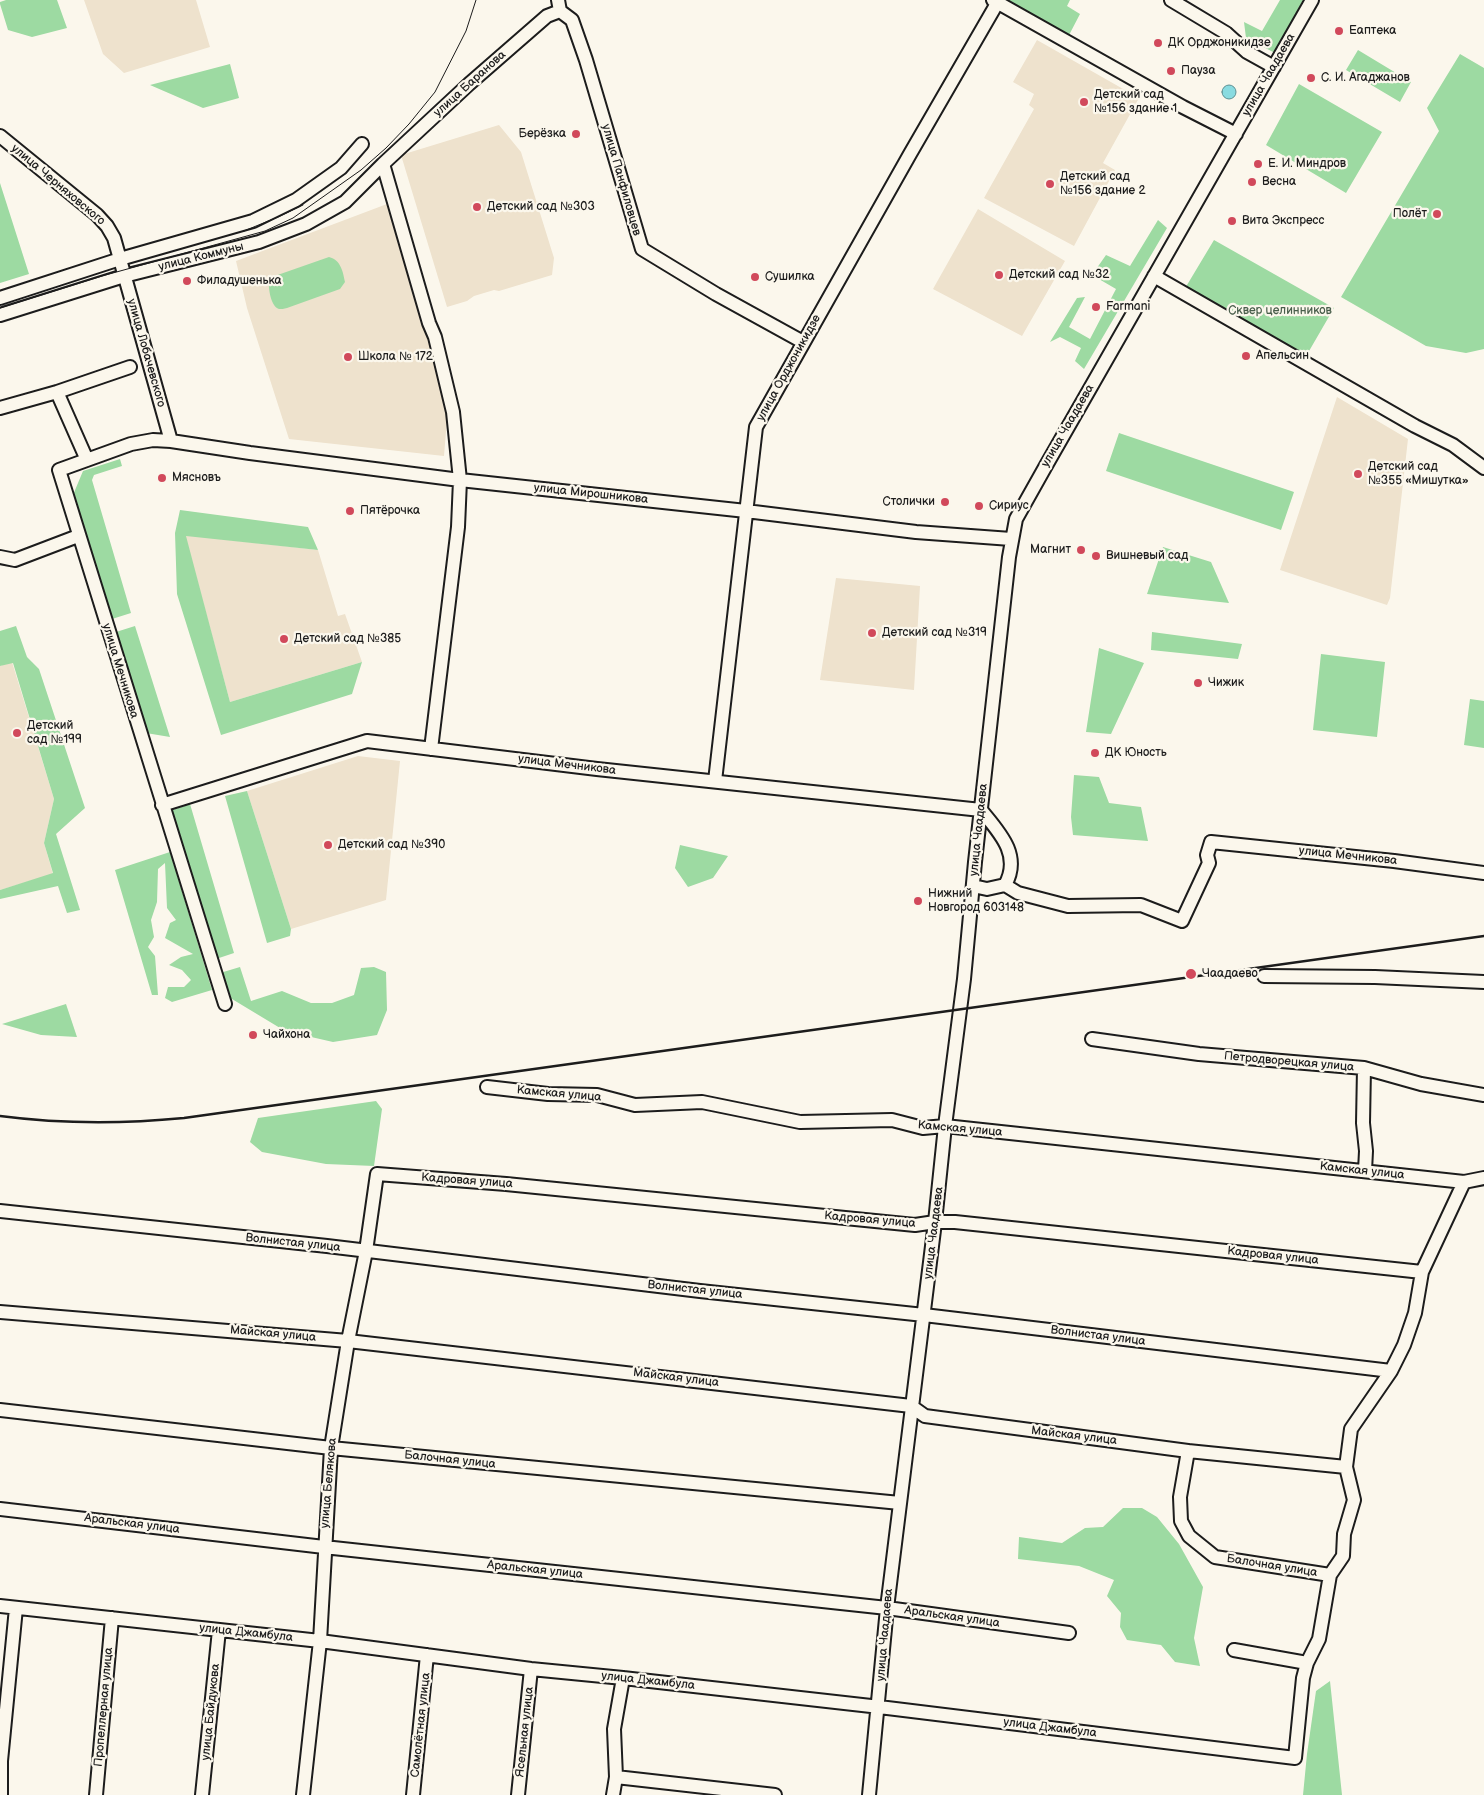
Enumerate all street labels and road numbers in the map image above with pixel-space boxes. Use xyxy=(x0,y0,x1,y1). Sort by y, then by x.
street label: улица Чаадаева xyxy=(1240,31,1298,119)
street label: улица Баранова xyxy=(431,48,509,120)
street label: улица Панфиловцев xyxy=(598,123,644,237)
street label: улица Черняховского xyxy=(8,142,108,228)
street label: улица Коммуны xyxy=(157,239,245,275)
street label: улица Лобачевского xyxy=(124,297,168,409)
street label: улица Орджоникидзе xyxy=(754,312,824,424)
street label: улица Чаадаева xyxy=(1039,382,1097,470)
street label: улица Мирошникова xyxy=(533,481,649,507)
street label: улица Мечникова xyxy=(99,622,141,720)
street label: улица Мечникова xyxy=(517,752,617,778)
street label: улица Чаадаева xyxy=(967,783,991,877)
street label: улица Мечникова xyxy=(1298,844,1398,868)
street label: Петродворецкая улица xyxy=(1223,1049,1355,1075)
street label: Камская улица xyxy=(516,1083,602,1105)
street label: Камская улица xyxy=(917,1118,1003,1140)
street label: Камская улица xyxy=(1319,1159,1405,1183)
street label: Кадровая улица xyxy=(421,1171,513,1191)
street label: улица Чаадаева xyxy=(921,1186,947,1280)
street label: Кадровая улица xyxy=(824,1209,916,1231)
street label: Волнистая улица xyxy=(245,1231,341,1255)
street label: Кадровая улица xyxy=(1227,1244,1319,1268)
street label: Волнистая улица xyxy=(647,1278,743,1302)
street label: Майская улица xyxy=(229,1323,317,1345)
street label: Волнистая улица xyxy=(1050,1323,1146,1349)
street label: Майская улица xyxy=(632,1366,720,1390)
street label: Майская улица xyxy=(1030,1424,1118,1448)
street label: улица Белякова xyxy=(318,1437,340,1529)
street label: Балочная улица xyxy=(404,1448,496,1472)
street label: Аральская улица xyxy=(83,1511,181,1537)
street label: Балочная улица xyxy=(1226,1552,1318,1580)
street label: Аральская улица xyxy=(486,1558,584,1582)
street label: улица Чаадаева xyxy=(874,1588,896,1682)
street label: Аральская улица xyxy=(903,1603,1001,1631)
street label: улица Джамбула xyxy=(198,1621,294,1645)
street label: Пропеллерная улица xyxy=(92,1647,116,1767)
street label: улица Байдукова xyxy=(199,1663,223,1761)
street label: улица Джамбула xyxy=(600,1669,696,1693)
street label: Самолётная улица xyxy=(408,1672,434,1778)
street label: Ясельная улица xyxy=(513,1686,537,1778)
street label: улица Джамбула xyxy=(1002,1715,1098,1741)

